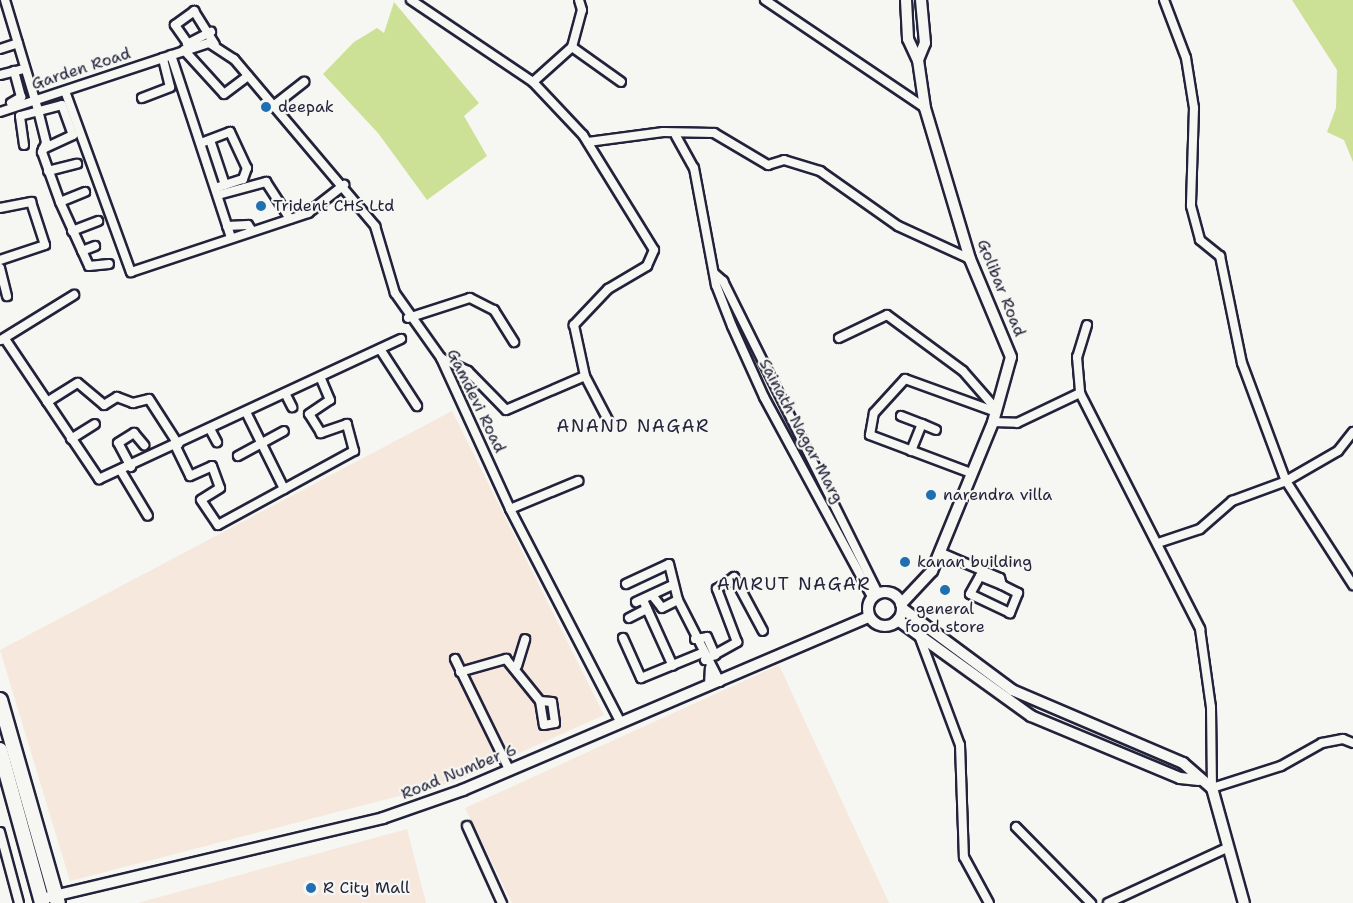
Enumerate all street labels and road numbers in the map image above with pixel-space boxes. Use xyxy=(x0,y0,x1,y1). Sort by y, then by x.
street label: Garden Road xyxy=(29,44,133,94)
street label: Golibar Road xyxy=(973,237,1029,339)
street label: Gamdevi Road xyxy=(443,346,509,456)
street label: Sainath Nagar Marg xyxy=(755,356,847,506)
street label: Road Number 6 xyxy=(398,740,520,804)

